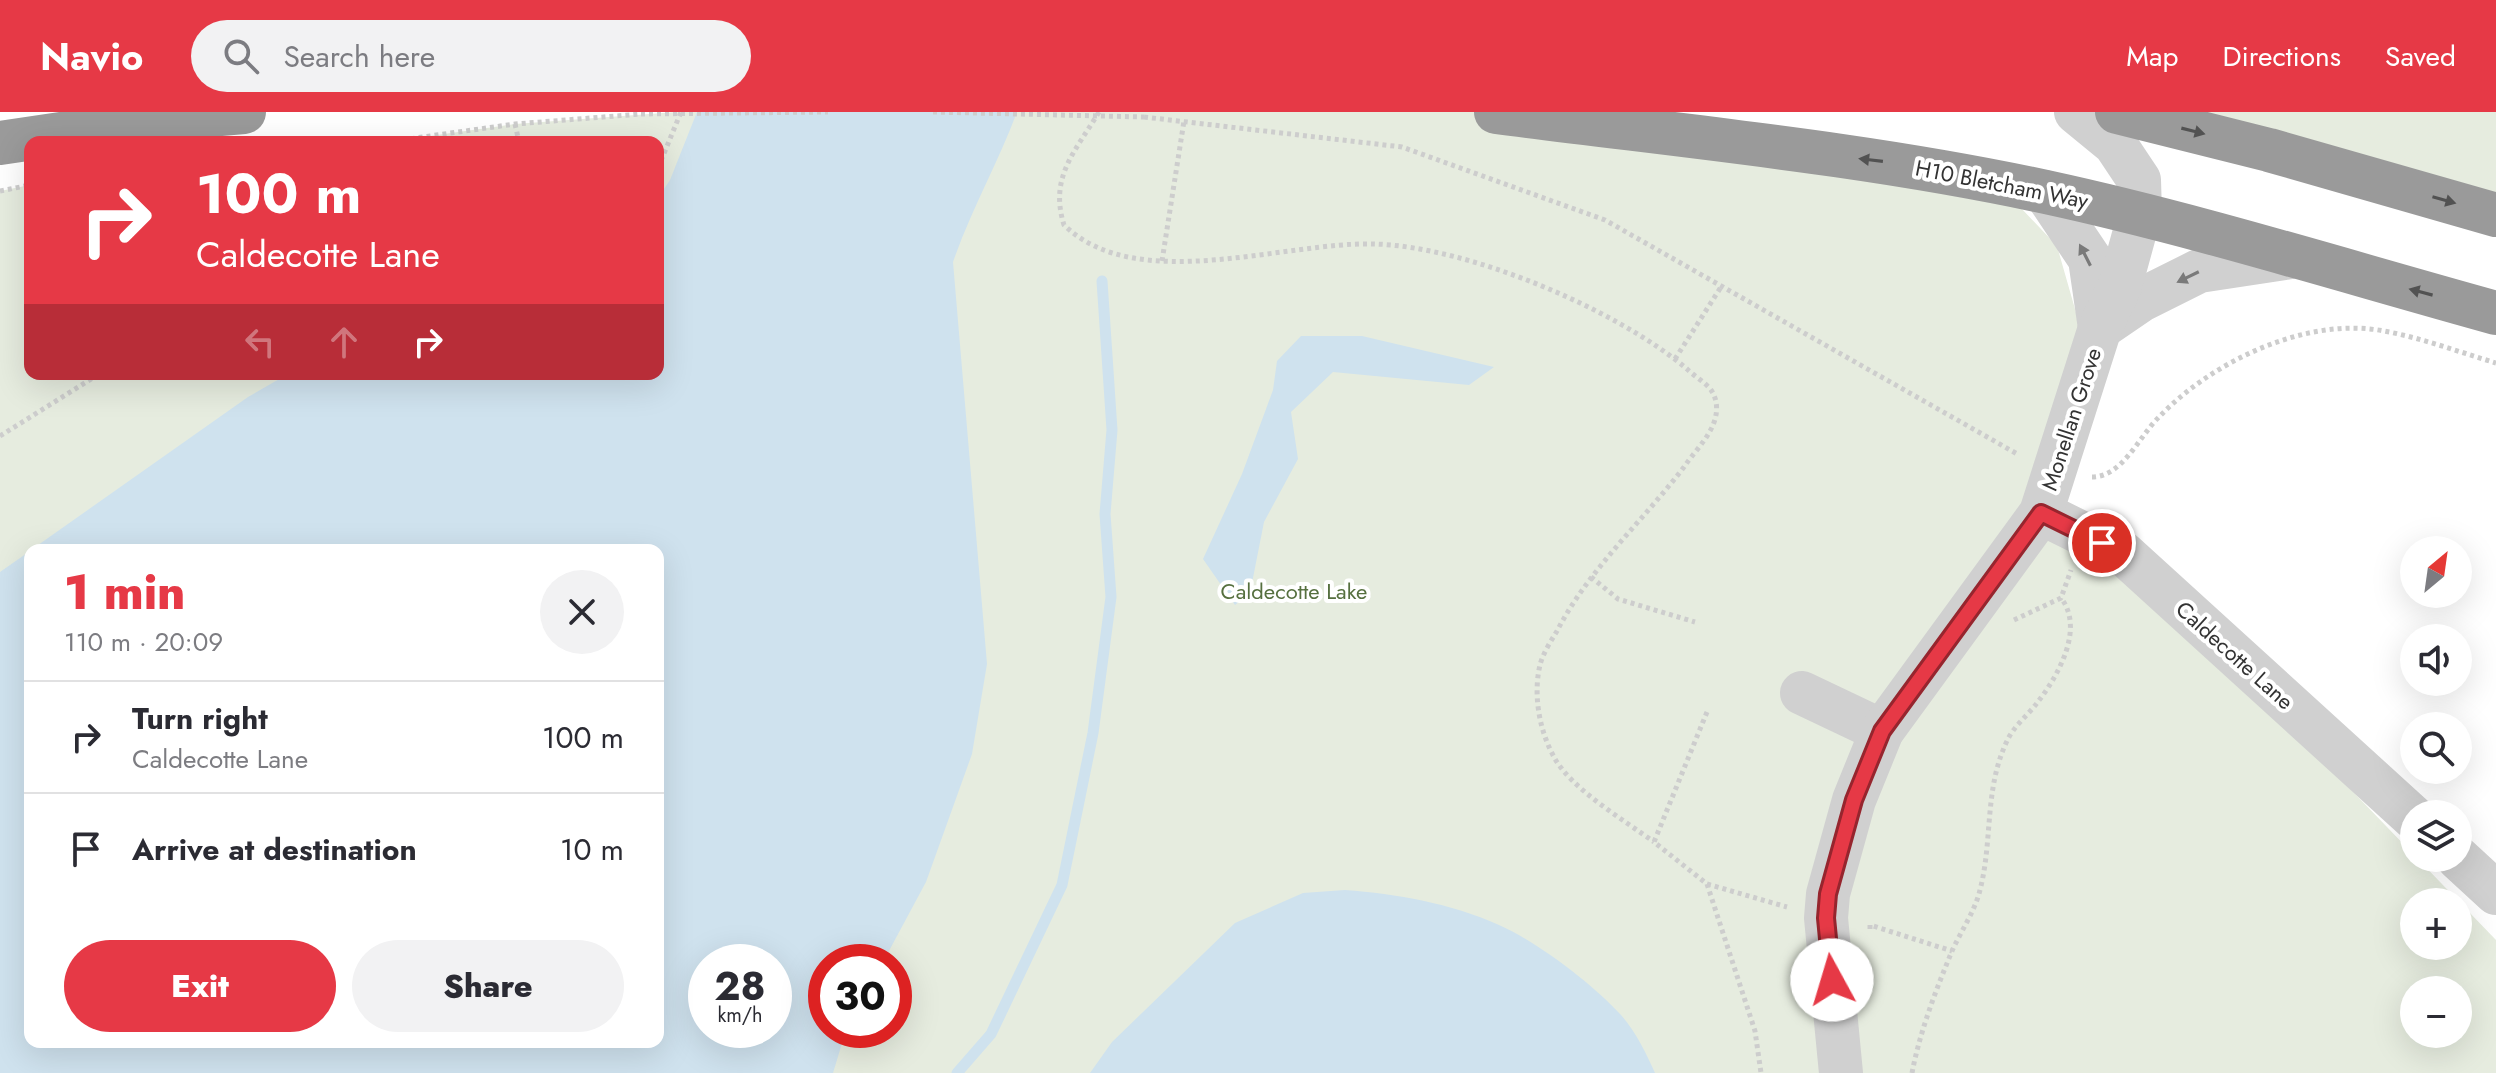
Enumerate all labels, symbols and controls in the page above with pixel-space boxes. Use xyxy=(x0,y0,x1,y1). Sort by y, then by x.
search box xyxy=(191,20,751,92)
text: Navio xyxy=(40,29,143,84)
icon: search xyxy=(219,34,263,78)
text: Search here xyxy=(283,35,435,78)
text: Map xyxy=(2126,36,2178,77)
text: Directions xyxy=(2222,36,2341,77)
text: Saved xyxy=(2385,36,2456,77)
one-way arrow xyxy=(2180,125,2205,137)
street label: H10 Bletcham Way xyxy=(1913,152,2092,217)
text: 100 m xyxy=(196,153,361,234)
one-way arrow xyxy=(1858,153,1883,166)
icon: right xyxy=(64,168,168,272)
one-way arrow xyxy=(2431,194,2456,206)
text: Caldecotte Lane xyxy=(196,228,440,280)
one-way arrow xyxy=(2079,243,2092,266)
one-way arrow xyxy=(2176,270,2199,284)
one-way arrow xyxy=(2408,286,2433,298)
icon: left xyxy=(238,320,282,364)
icon: ahead xyxy=(322,320,366,364)
icon: right xyxy=(406,320,450,364)
street label: Monellan Grove xyxy=(2033,344,2109,494)
pin xyxy=(2068,509,2136,577)
icon: arrive xyxy=(2080,521,2124,565)
north arrow xyxy=(2400,536,2472,608)
map controls xyxy=(2400,536,2472,1048)
text: 1 min xyxy=(64,558,185,627)
button: close xyxy=(540,570,624,654)
park label: Caldecotte Lake xyxy=(1221,575,1367,607)
street label: Caldecotte Lane xyxy=(2169,593,2301,717)
text: 110 m · 20:09 xyxy=(64,623,223,661)
button: sound xyxy=(2400,624,2472,696)
text: Turn right xyxy=(132,697,268,740)
button: search xyxy=(2400,712,2472,784)
icon: right xyxy=(64,715,108,759)
text: 100 m xyxy=(542,716,624,759)
text: Caldecotte Lane xyxy=(132,740,308,778)
button: layers xyxy=(2400,800,2472,872)
icon: arrive xyxy=(64,827,108,871)
text: Arrive at destination xyxy=(132,828,417,871)
text: 10 m xyxy=(560,828,624,871)
button: + xyxy=(2400,888,2472,960)
position arrow xyxy=(1790,938,1874,1022)
button: Exit xyxy=(64,940,336,1032)
button: Share xyxy=(352,940,624,1032)
speed limit sign: 30 xyxy=(808,944,912,1048)
text: 28 xyxy=(714,957,766,1015)
button: − xyxy=(2400,976,2472,1048)
text: km/h xyxy=(717,1001,763,1030)

